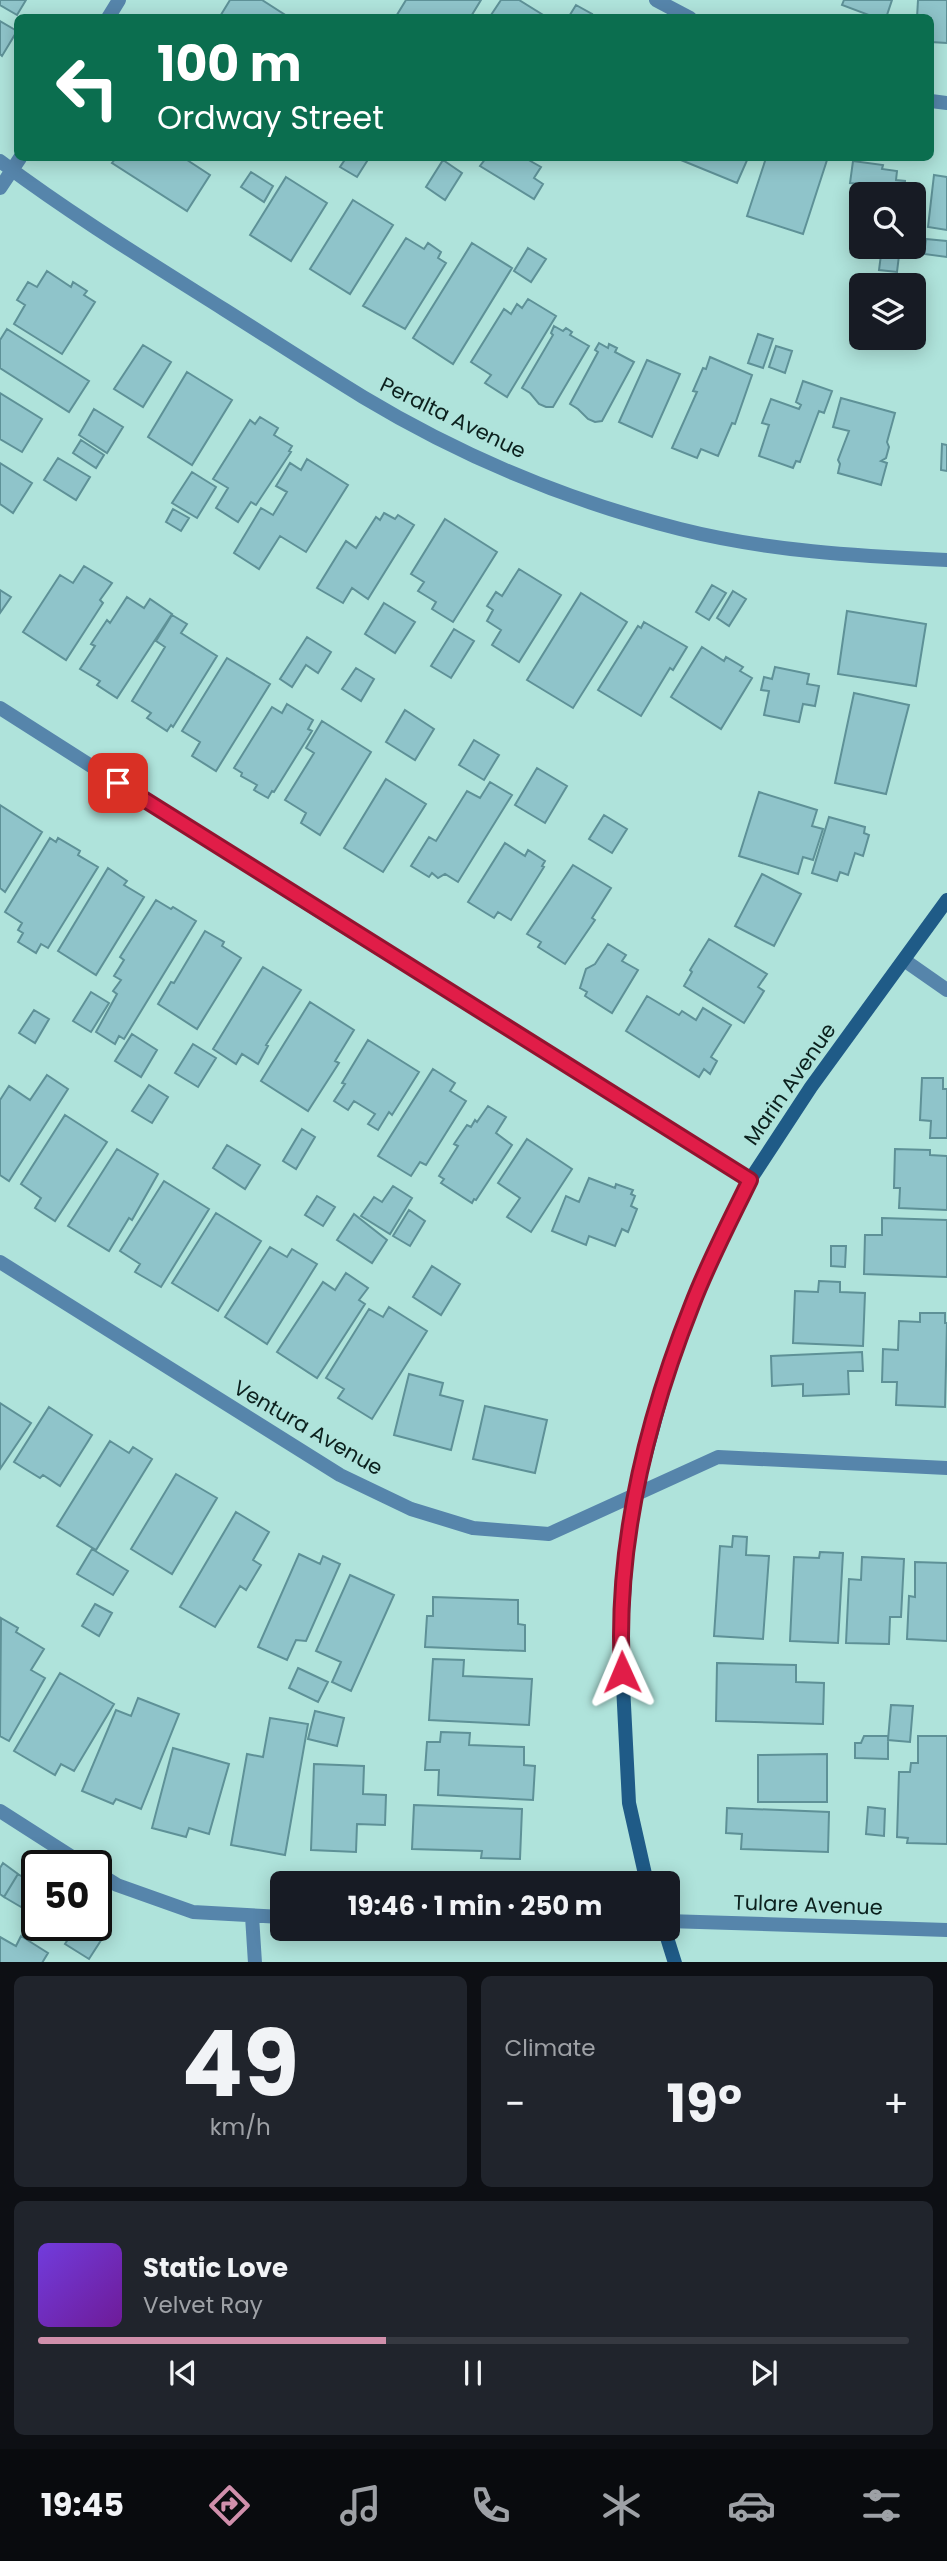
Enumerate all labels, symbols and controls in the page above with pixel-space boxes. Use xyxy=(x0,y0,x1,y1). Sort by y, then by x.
text: 100 m xyxy=(157,30,302,98)
icon: left xyxy=(42,42,133,133)
text: Ordway Street xyxy=(157,95,384,140)
map controls xyxy=(849,182,926,350)
button: search xyxy=(849,182,926,259)
button: layers xyxy=(849,273,926,350)
street label: Peralta Avenue xyxy=(376,370,531,465)
pin xyxy=(88,753,148,813)
icon: arrive xyxy=(99,764,137,802)
street label: Marin Avenue xyxy=(737,1017,843,1151)
street label: Ventura Avenue xyxy=(228,1373,388,1482)
position arrow xyxy=(585,1635,659,1709)
speed limit sign: 50 xyxy=(21,1850,112,1941)
street label: Tulare Avenue xyxy=(733,1887,883,1922)
text: 19:46 · 1 min · 250 m xyxy=(348,1888,602,1924)
text: 49 xyxy=(181,2000,299,2128)
text: Climate xyxy=(505,2032,595,2064)
text: 19° xyxy=(666,2067,742,2140)
text: − xyxy=(505,2077,525,2130)
text: + xyxy=(883,2077,909,2130)
text: km/h xyxy=(210,2111,271,2143)
text: Static Love xyxy=(143,2250,288,2286)
text: Velvet Ray xyxy=(143,2289,263,2321)
icon: previous xyxy=(164,2354,202,2392)
icon: pause xyxy=(454,2354,492,2392)
icon: next xyxy=(745,2354,783,2392)
icon: directions xyxy=(205,2481,254,2530)
icon: music xyxy=(336,2481,385,2530)
icon: phone xyxy=(466,2481,515,2530)
icon: climate xyxy=(597,2481,646,2530)
icon: car xyxy=(727,2481,776,2530)
icon: filters xyxy=(857,2481,906,2530)
text: 19:45 xyxy=(41,2482,124,2527)

